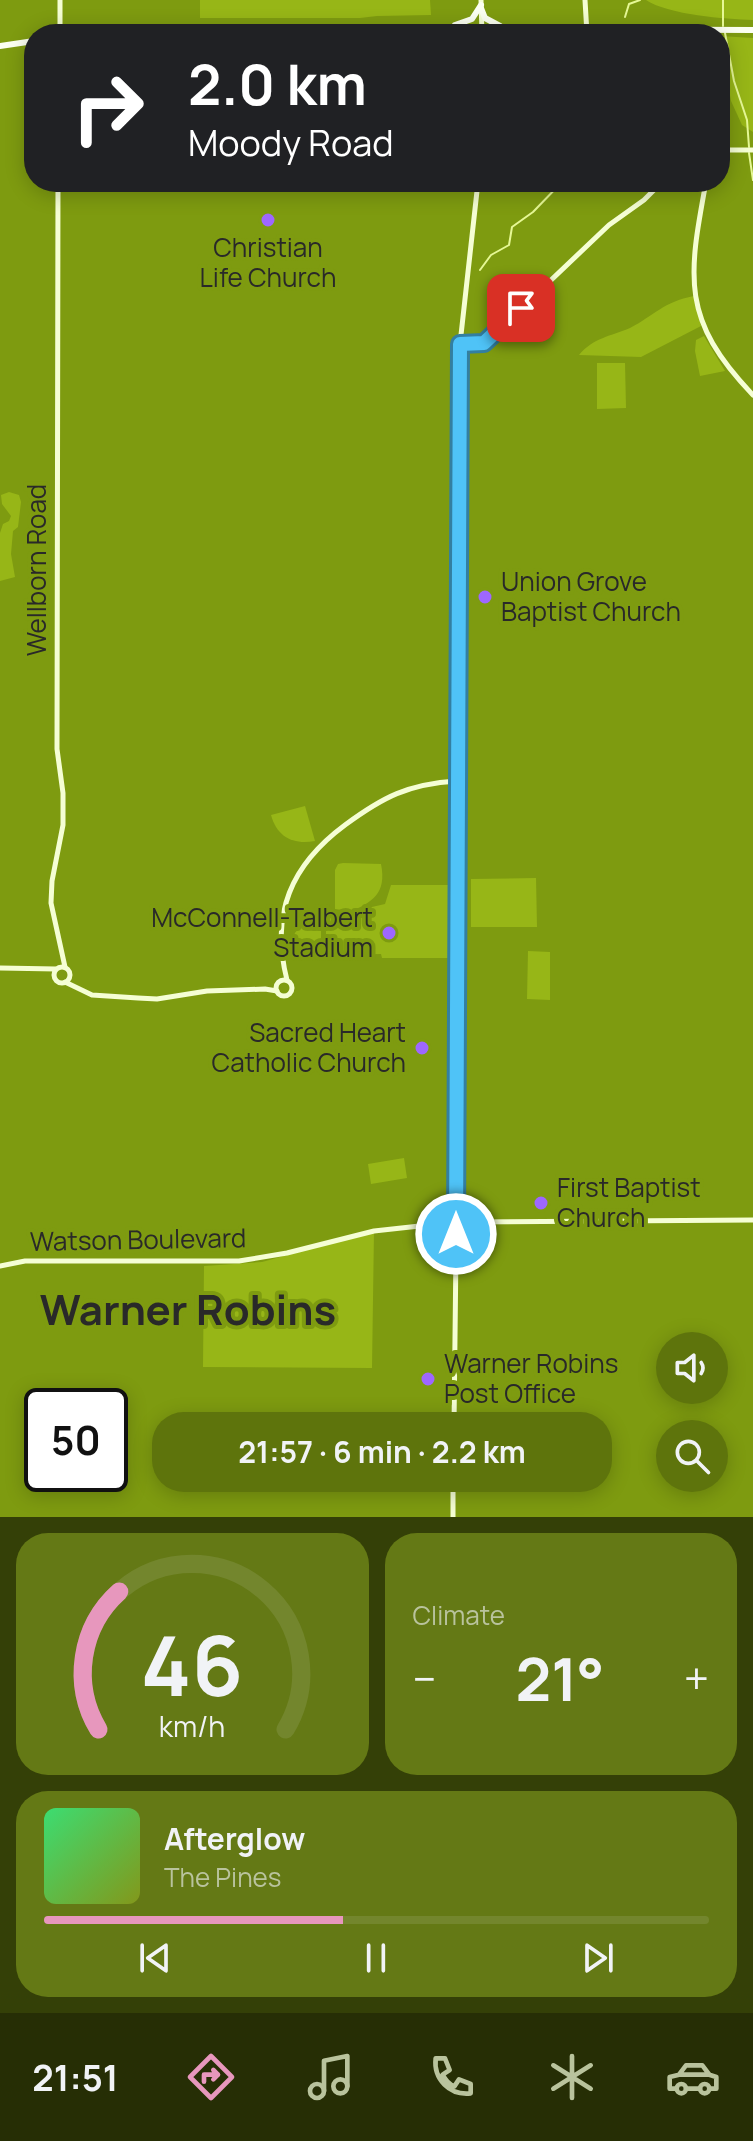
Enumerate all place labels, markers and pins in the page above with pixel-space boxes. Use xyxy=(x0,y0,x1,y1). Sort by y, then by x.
marker: Christian Life Church xyxy=(259,211,277,229)
place label: Christian Life Church xyxy=(200,229,336,295)
pin xyxy=(487,274,555,342)
place label: Union Grove Baptist Church xyxy=(501,563,681,629)
marker: Union Grove Baptist Church xyxy=(476,588,494,606)
place label: McConnell-Talbert Stadium xyxy=(151,899,373,965)
marker: McConnell-Talbert Stadium xyxy=(380,924,398,942)
place label: Sacred Heart Catholic Church xyxy=(212,1014,406,1080)
marker: Sacred Heart Catholic Church xyxy=(413,1039,431,1057)
place label: First Baptist Church xyxy=(557,1169,701,1235)
marker: First Baptist Church xyxy=(532,1194,550,1212)
place label: Warner Robins Post Office xyxy=(444,1345,618,1411)
marker: Warner Robins Post Office xyxy=(419,1370,437,1388)

